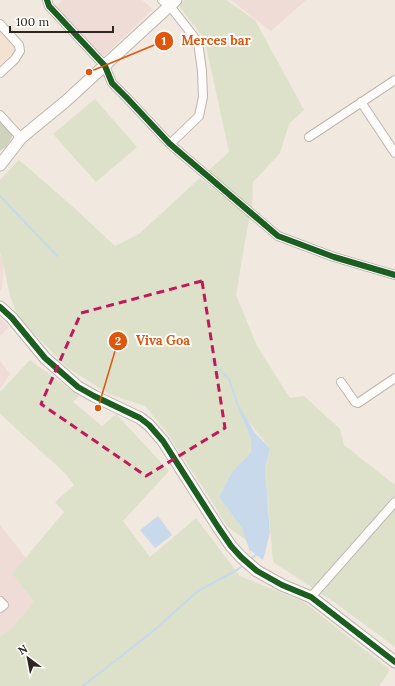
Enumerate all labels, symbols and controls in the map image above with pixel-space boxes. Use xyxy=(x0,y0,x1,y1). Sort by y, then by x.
scale bar xyxy=(10,8,113,34)
text: 100 m xyxy=(16,14,49,29)
callout: Merces bar xyxy=(154,28,259,53)
text: Merces bar xyxy=(181,32,251,49)
text: 1 xyxy=(162,33,167,48)
callout: Viva Goa xyxy=(108,328,198,353)
text: Viva Goa xyxy=(136,332,190,349)
text: 2 xyxy=(115,333,121,348)
north arrow xyxy=(8,638,48,678)
text: N xyxy=(15,641,30,658)

